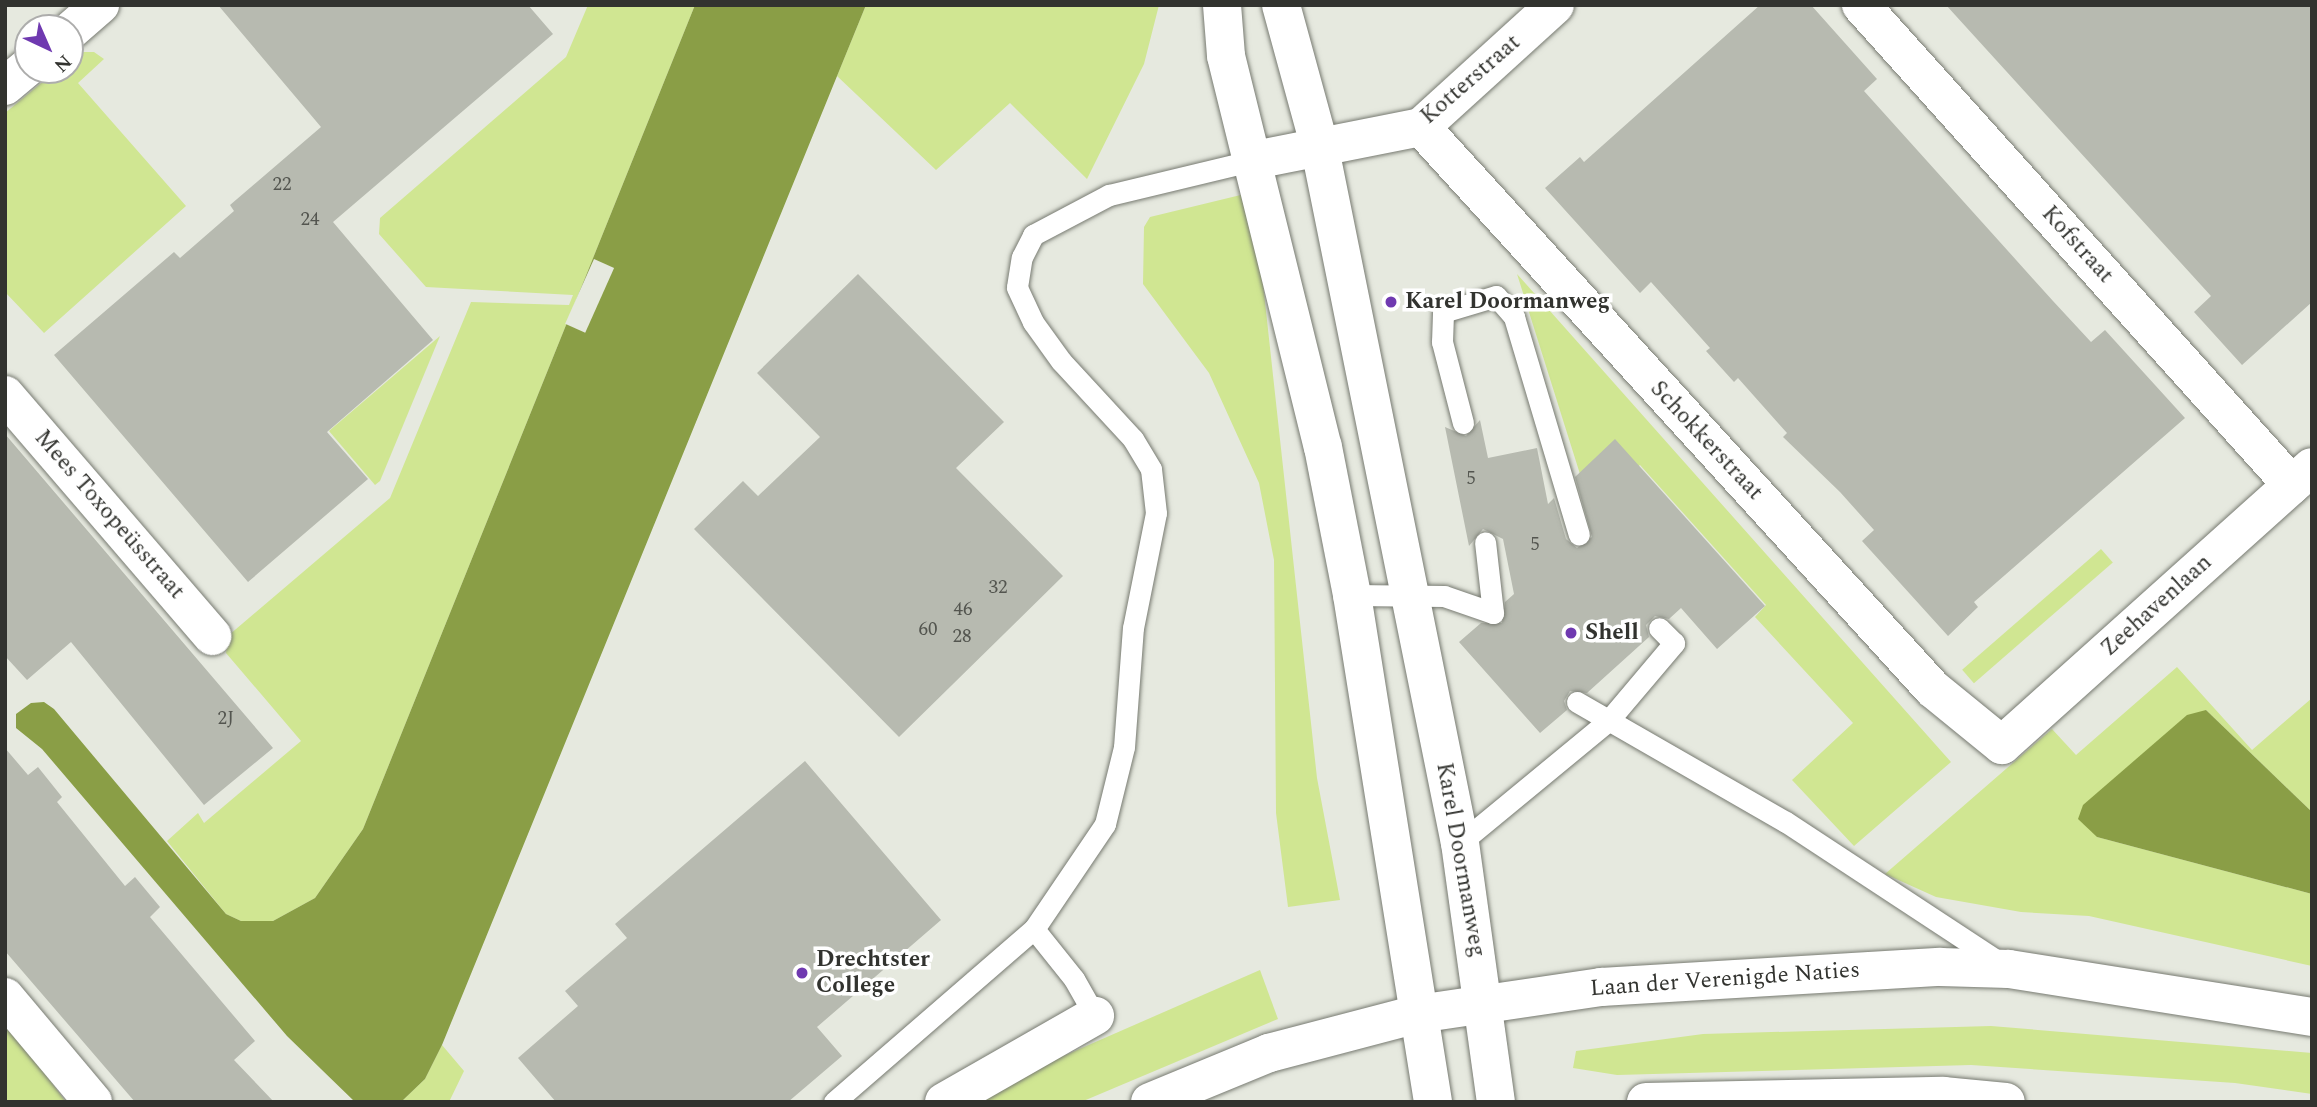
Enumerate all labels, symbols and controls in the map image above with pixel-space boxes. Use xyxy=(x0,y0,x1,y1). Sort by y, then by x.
north arrow xyxy=(14,14,84,84)
street label: Kotterstraat xyxy=(1415,29,1527,131)
text: N xyxy=(47,47,78,79)
house number: 22 xyxy=(273,174,291,196)
street label: Kofstraat xyxy=(2035,201,2119,289)
house number: 24 xyxy=(301,209,319,231)
place label: Karel Doormanweg xyxy=(1405,288,1610,316)
marker: Karel Doormanweg xyxy=(1383,294,1399,310)
street label: Schokkerstraat xyxy=(1644,376,1768,506)
street label: Mees Toxopeüsstraat xyxy=(28,425,190,605)
house number: 5 xyxy=(1466,468,1476,490)
house number: 5 xyxy=(1530,534,1540,556)
street label: Zeehavenlaan xyxy=(2096,549,2218,663)
house number: 32 xyxy=(989,577,1007,599)
house number: 46 xyxy=(954,599,972,621)
house number: 60 xyxy=(919,619,937,641)
place label: Shell xyxy=(1585,619,1639,647)
marker: Shell xyxy=(1563,625,1579,641)
house number: 28 xyxy=(953,626,971,648)
house number: 2J xyxy=(218,708,234,730)
street label: Karel Doormanweg xyxy=(1429,761,1491,959)
place label: Drechtster College xyxy=(816,946,930,1000)
street label: Laan der Verenigde Naties xyxy=(1589,957,1861,1003)
marker: Drechtster College xyxy=(794,965,810,981)

